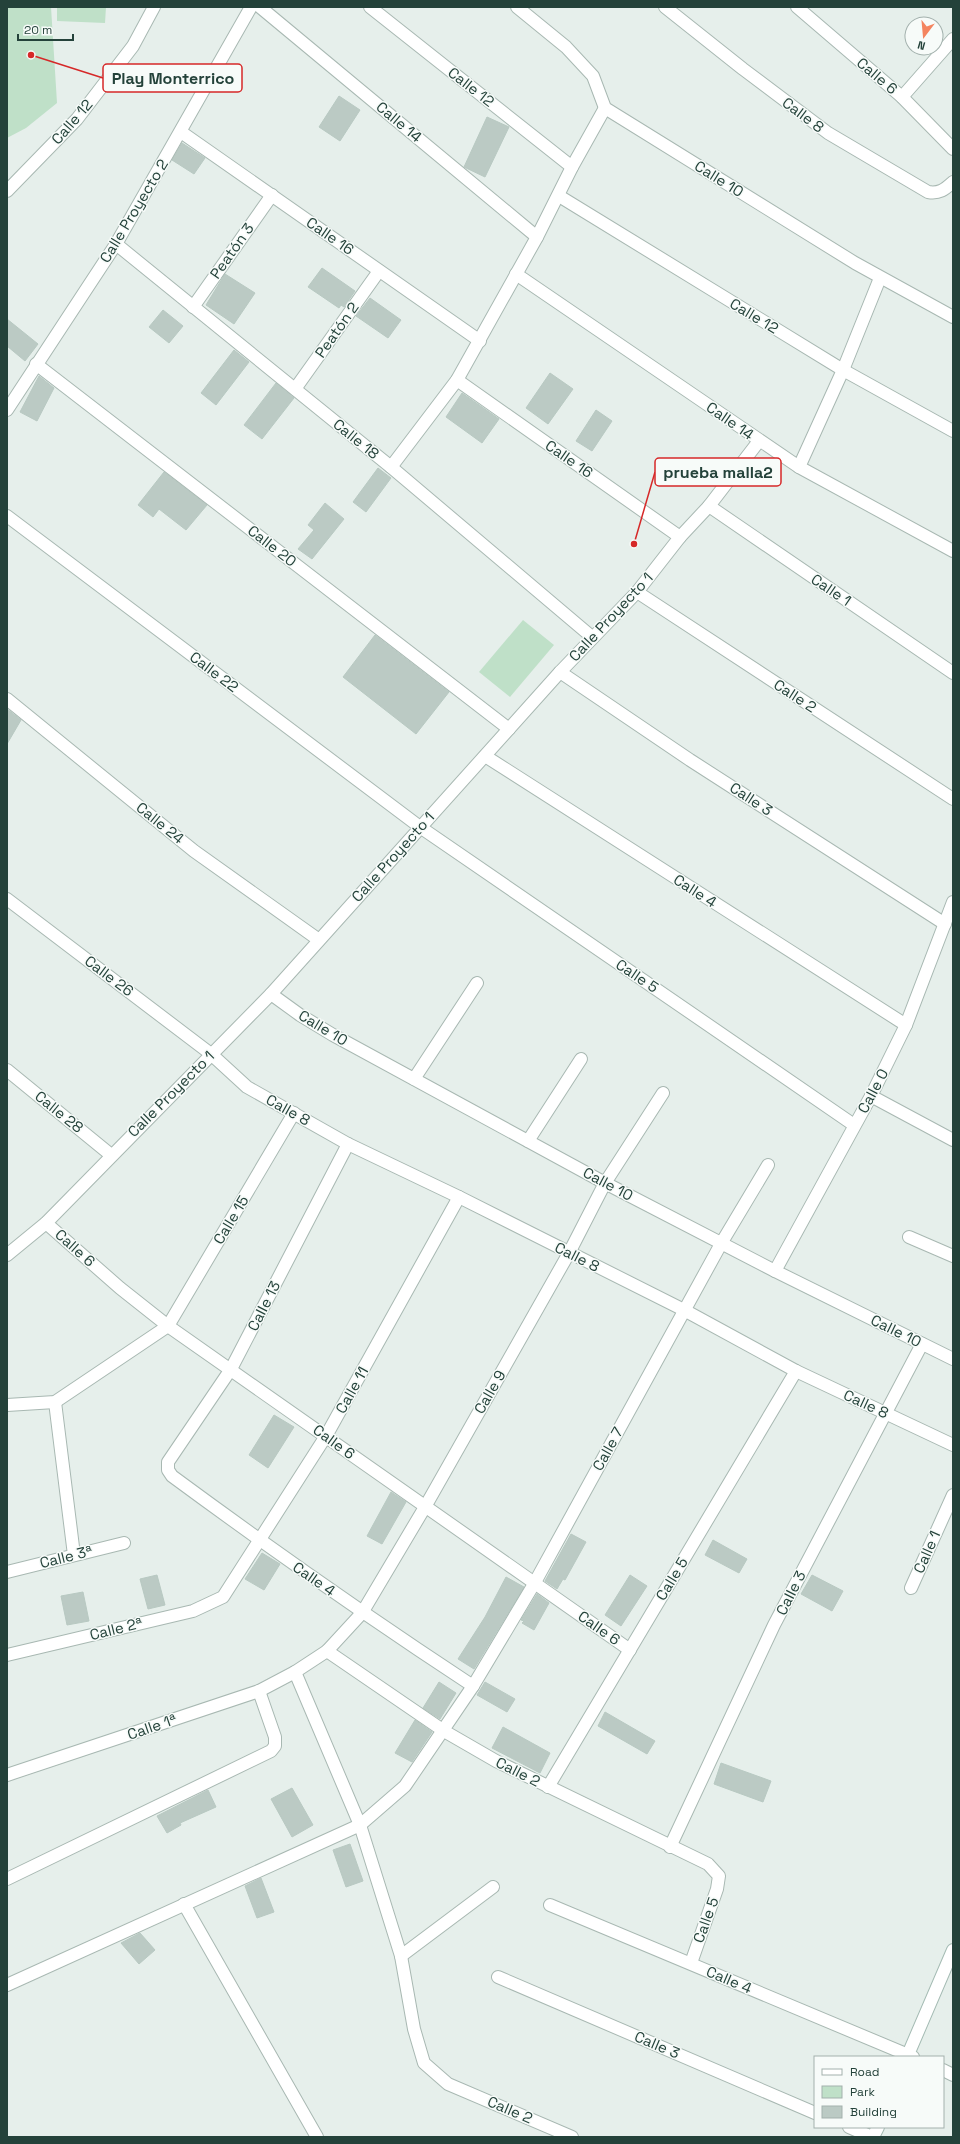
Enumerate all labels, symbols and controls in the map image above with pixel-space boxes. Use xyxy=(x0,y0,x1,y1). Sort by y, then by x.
scale bar xyxy=(18,16,73,42)
north arrow xyxy=(904,16,944,56)
text: 20 m xyxy=(24,22,52,38)
text: N xyxy=(916,38,927,53)
street label: Calle 6 xyxy=(853,53,902,98)
street label: Calle 12 xyxy=(444,63,498,111)
callout: Play Monterrico xyxy=(103,64,242,92)
text: Play Monterrico xyxy=(112,68,235,89)
street label: Calle 8 xyxy=(779,93,828,137)
street label: Calle 12 xyxy=(47,95,96,148)
street label: Calle 14 xyxy=(373,97,426,146)
street label: Calle Proyecto 2 xyxy=(95,155,172,266)
street label: Calle 10 xyxy=(691,156,747,201)
street label: Calle 16 xyxy=(303,212,358,259)
street label: Peatón 3 xyxy=(206,219,258,282)
street label: Calle 12 xyxy=(726,294,782,338)
street label: Peatón 2 xyxy=(311,298,363,361)
street label: Calle 14 xyxy=(703,397,758,444)
street label: Calle 18 xyxy=(329,414,383,463)
street label: Calle 16 xyxy=(542,435,597,482)
callout: prueba malla2 xyxy=(655,458,781,486)
text: prueba malla2 xyxy=(663,462,773,483)
street label: Calle 20 xyxy=(244,521,301,571)
street label: Calle Proyecto 1 xyxy=(565,568,657,665)
street label: Calle 1 xyxy=(807,569,855,610)
street label: Calle 22 xyxy=(186,647,243,696)
street label: Calle 2 xyxy=(770,675,820,716)
street label: Calle 3 xyxy=(726,778,776,819)
street label: Calle 24 xyxy=(132,798,188,848)
street label: Calle Proyecto 1 xyxy=(347,808,438,906)
street label: Calle 4 xyxy=(670,870,720,912)
street label: Calle 26 xyxy=(81,951,138,1000)
street label: Calle 5 xyxy=(612,954,662,997)
street label: Calle 10 xyxy=(295,1005,351,1050)
street label: Calle Proyecto 1 xyxy=(123,1046,218,1141)
street label: Calle 0 xyxy=(853,1065,892,1116)
street label: Calle 28 xyxy=(31,1086,87,1137)
street label: Calle 8 xyxy=(263,1090,314,1129)
street label: Calle 10 xyxy=(580,1162,637,1205)
street label: Calle 15 xyxy=(209,1192,253,1248)
street label: Calle 6 xyxy=(51,1225,99,1271)
street label: Calle 8 xyxy=(552,1237,603,1276)
street label: Calle 13 xyxy=(243,1278,284,1334)
street label: Calle 10 xyxy=(868,1310,925,1351)
street label: Calle 11 xyxy=(331,1363,372,1417)
street label: Calle 9 xyxy=(469,1366,510,1417)
street label: Calle 8 xyxy=(841,1385,892,1422)
street label: Calle 6 xyxy=(309,1420,359,1463)
street label: Calle 7 xyxy=(588,1424,627,1474)
street label: Calle 1 xyxy=(909,1528,944,1576)
street label: Calle 3ª xyxy=(38,1541,94,1572)
street label: Calle 5 xyxy=(651,1554,692,1604)
street label: Calle 4 xyxy=(289,1557,339,1600)
street label: Calle 3 xyxy=(771,1567,810,1618)
street label: Calle 6 xyxy=(574,1606,624,1649)
street label: Calle 2ª xyxy=(88,1613,144,1644)
street label: Calle 1ª xyxy=(125,1709,179,1744)
street label: Calle 2 xyxy=(493,1752,544,1791)
street label: Calle 5 xyxy=(689,1894,723,1945)
street label: Calle 4 xyxy=(704,1961,755,1998)
street label: Calle 3 xyxy=(632,2027,683,2063)
legend xyxy=(814,2056,944,2128)
text: Road xyxy=(850,2064,879,2080)
text: Park xyxy=(850,2084,875,2100)
street label: Calle 2 xyxy=(485,2092,536,2128)
text: Building xyxy=(850,2104,897,2120)

